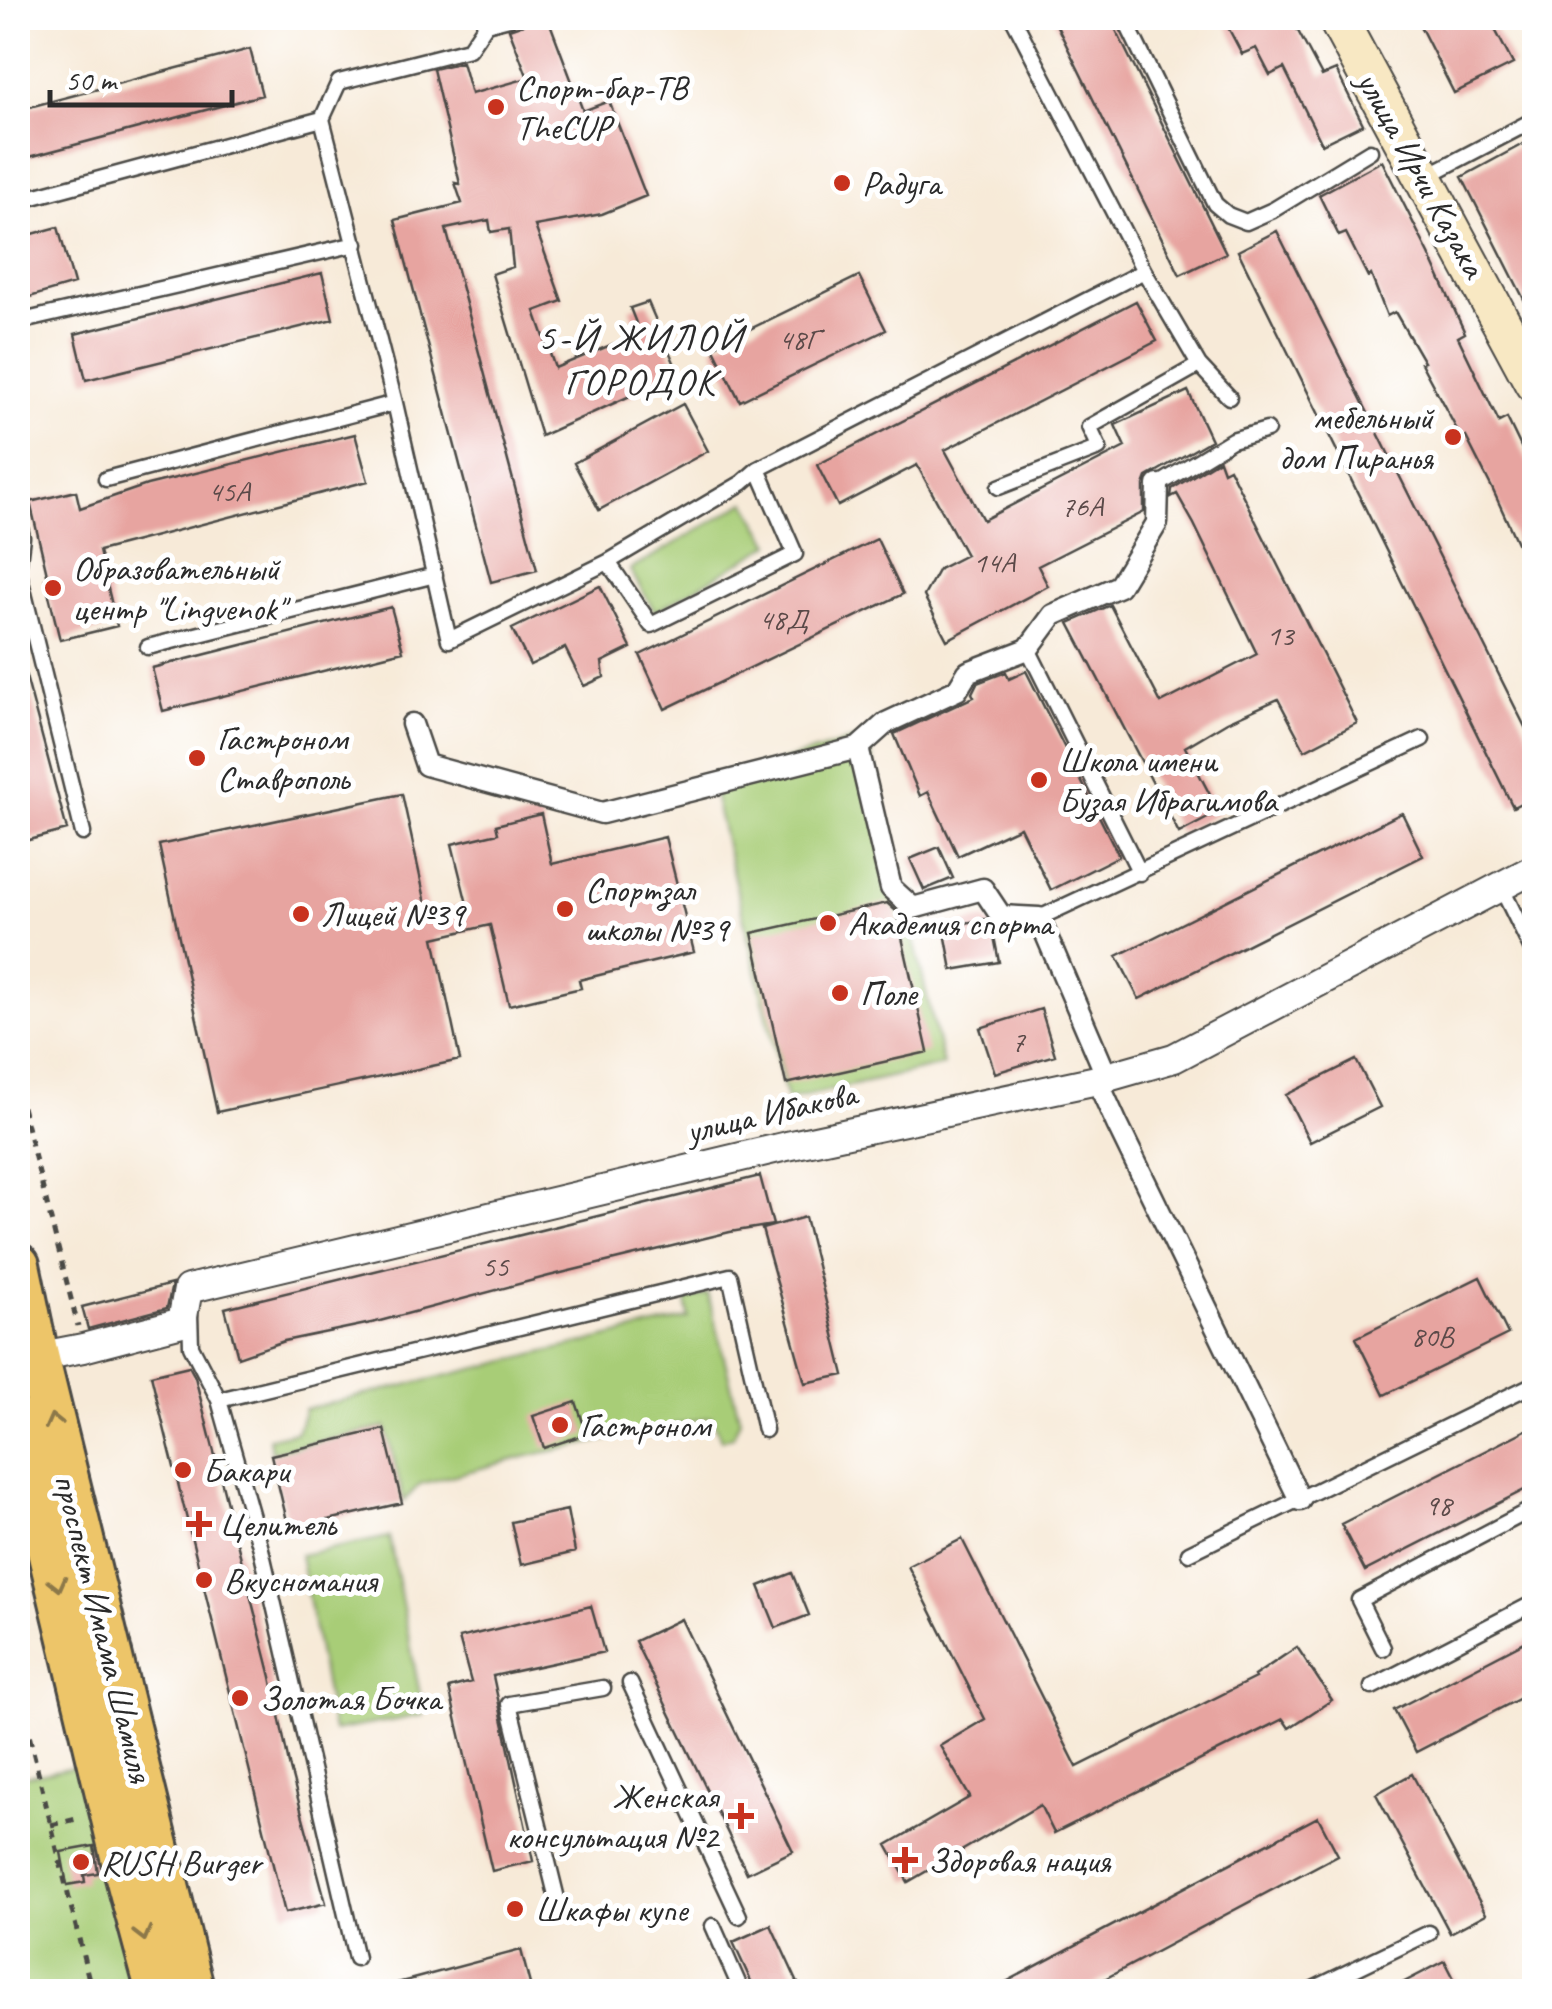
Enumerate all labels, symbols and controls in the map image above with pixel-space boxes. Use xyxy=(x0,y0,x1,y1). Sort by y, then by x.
scale bar xyxy=(50,45,232,107)
text: 50 m xyxy=(65,61,118,99)
street label: улица Ирчи Казака xyxy=(1345,62,1498,288)
place label: Спорт-бар-ТВ TheCUP xyxy=(516,65,691,150)
marker: Спорт-бар-ТВ TheCUP xyxy=(485,96,507,118)
place label: Радуга xyxy=(862,161,943,206)
marker: Радуга xyxy=(831,172,853,194)
district label: 5-Й ЖИЛОЙ ГОРОДОК xyxy=(538,314,748,405)
house number: 48Г xyxy=(779,320,826,358)
place label: мебельный дом Пиранья xyxy=(1279,395,1435,480)
marker: мебельный дом Пиранья xyxy=(1442,426,1464,448)
house number: 45А xyxy=(208,472,252,510)
house number: 76А xyxy=(1061,487,1105,525)
house number: 14А xyxy=(973,543,1017,581)
place label: Образовательный центр "Lingvenok" xyxy=(73,546,291,631)
marker: Образовательный центр "Lingvenok" xyxy=(42,577,64,599)
house number: 48Д xyxy=(759,600,810,638)
house number: 13 xyxy=(1267,616,1296,654)
place label: Гастроном Ставрополь xyxy=(217,716,351,801)
place label: Школа имени Бузая Ибрагимова xyxy=(1059,738,1280,823)
marker: Гастроном Ставрополь xyxy=(186,747,208,769)
marker: Школа имени Бузая Ибрагимова xyxy=(1028,769,1050,791)
place label: Спортзал школы №39 xyxy=(585,867,732,952)
place label: Лицей №39 xyxy=(321,892,468,937)
marker: Спортзал школы №39 xyxy=(554,898,576,920)
place label: Академия спорта xyxy=(848,901,1055,946)
marker: Лицей №39 xyxy=(290,903,312,925)
marker: Академия спорта xyxy=(817,912,839,934)
place label: Поле xyxy=(860,971,919,1016)
marker: Поле xyxy=(829,982,851,1004)
house number: 7 xyxy=(1011,1022,1026,1060)
street label: улица Ибакова xyxy=(680,1071,863,1154)
house number: 55 xyxy=(482,1247,510,1285)
house number: 80В xyxy=(1411,1317,1456,1355)
place label: Гастроном xyxy=(580,1403,713,1448)
one-way arrow xyxy=(44,1413,65,1430)
marker: Гастроном xyxy=(549,1414,571,1436)
place label: Бакари xyxy=(203,1448,292,1493)
marker: Бакари xyxy=(172,1459,194,1481)
street label: проспект Имама Шамиля xyxy=(43,1469,164,1788)
house number: 98 xyxy=(1425,1486,1454,1524)
place label: Целитель xyxy=(219,1502,338,1547)
marker: Целитель xyxy=(188,1513,210,1535)
place label: Вкусномания xyxy=(224,1558,379,1603)
marker: Вкусномания xyxy=(193,1569,215,1591)
one-way arrow xyxy=(46,1575,67,1592)
place label: Золотая Бочка xyxy=(260,1676,443,1721)
marker: Золотая Бочка xyxy=(229,1687,251,1709)
place label: Женская консультация №2 xyxy=(507,1774,721,1859)
marker: Женская консультация №2 xyxy=(728,1803,754,1829)
place label: Здоровая нация xyxy=(928,1838,1112,1883)
place label: RUSH Burger xyxy=(101,1840,264,1885)
marker: Здоровая нация xyxy=(892,1847,918,1873)
marker: RUSH Burger xyxy=(70,1851,92,1873)
place label: Шкафы купе xyxy=(535,1887,690,1932)
marker: Шкафы купе xyxy=(504,1898,526,1920)
one-way arrow xyxy=(131,1924,152,1942)

